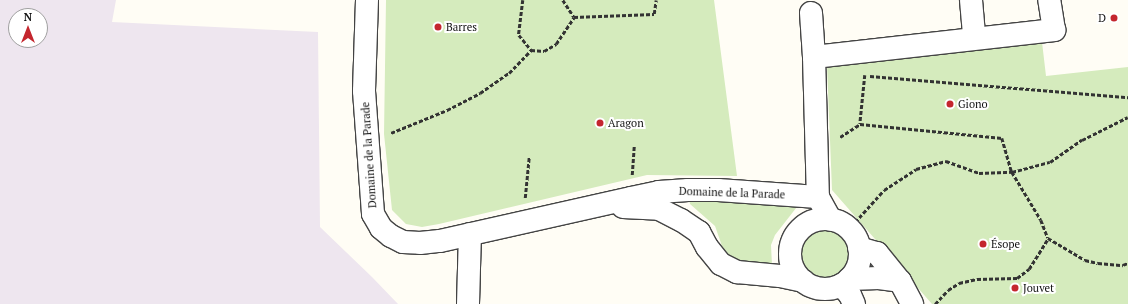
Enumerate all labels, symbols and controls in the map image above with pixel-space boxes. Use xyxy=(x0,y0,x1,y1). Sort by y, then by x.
north arrow xyxy=(8,8,48,48)
text: N xyxy=(24,10,32,24)
place label: D xyxy=(1098,11,1106,25)
marker: D xyxy=(1109,13,1119,23)
place label: Barres xyxy=(446,20,477,34)
marker: Barres xyxy=(433,22,443,32)
place label: Giono xyxy=(958,97,988,111)
marker: Giono xyxy=(945,99,955,109)
street label: Domaine de la Parade xyxy=(359,102,379,208)
place label: Aragon xyxy=(608,116,644,130)
marker: Aragon xyxy=(595,118,605,128)
street label: Domaine de la Parade xyxy=(679,185,785,201)
place label: Ésope xyxy=(991,237,1020,251)
marker: Ésope xyxy=(978,239,988,249)
place label: Jouvet xyxy=(1023,281,1054,295)
marker: Jouvet xyxy=(1010,283,1020,293)

